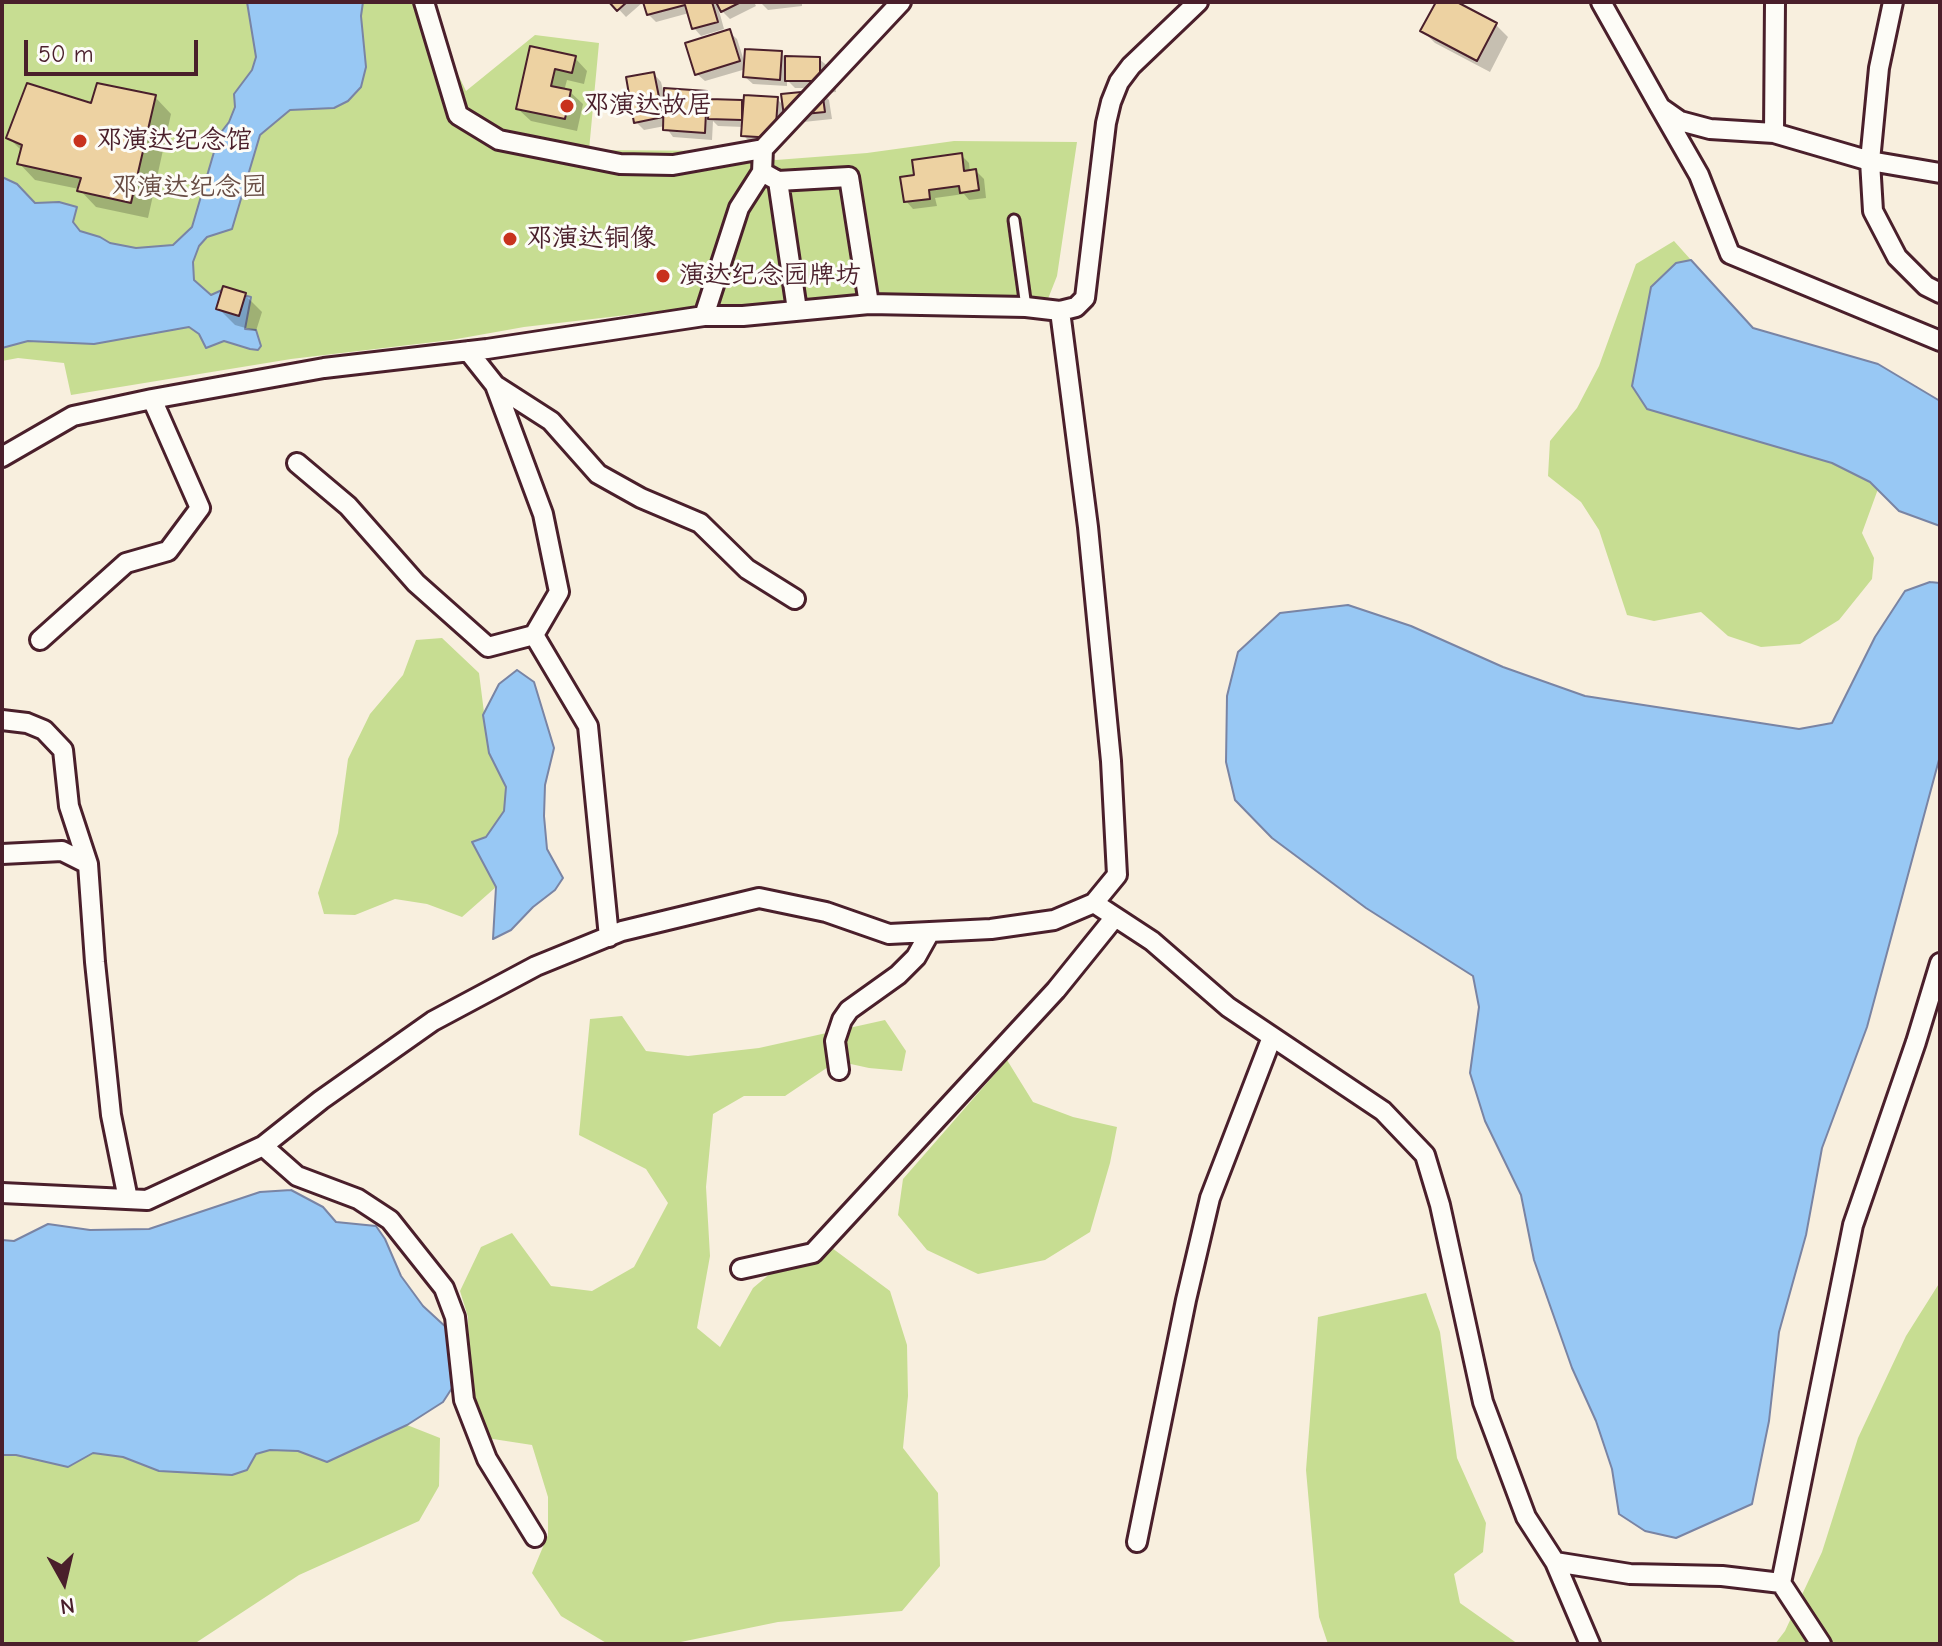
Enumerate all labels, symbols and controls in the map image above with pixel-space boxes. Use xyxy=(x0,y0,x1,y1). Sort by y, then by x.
scale bar xyxy=(28,24,202,74)
text: 50 m xyxy=(38,40,94,68)
place label: 邓演达故居 xyxy=(583,90,713,122)
marker: 邓演达故居 xyxy=(558,97,576,115)
place label: 邓演达纪念馆 xyxy=(96,125,252,157)
marker: 邓演达纪念馆 xyxy=(71,132,89,150)
park label: 邓演达纪念园 xyxy=(111,172,267,204)
place label: 邓演达铜像 xyxy=(526,223,656,255)
marker: 邓演达铜像 xyxy=(501,230,519,248)
place label: 演达纪念园牌坊 xyxy=(679,260,861,292)
marker: 演达纪念园牌坊 xyxy=(654,267,672,285)
north arrow xyxy=(24,1542,104,1622)
text: N xyxy=(58,1592,76,1620)

